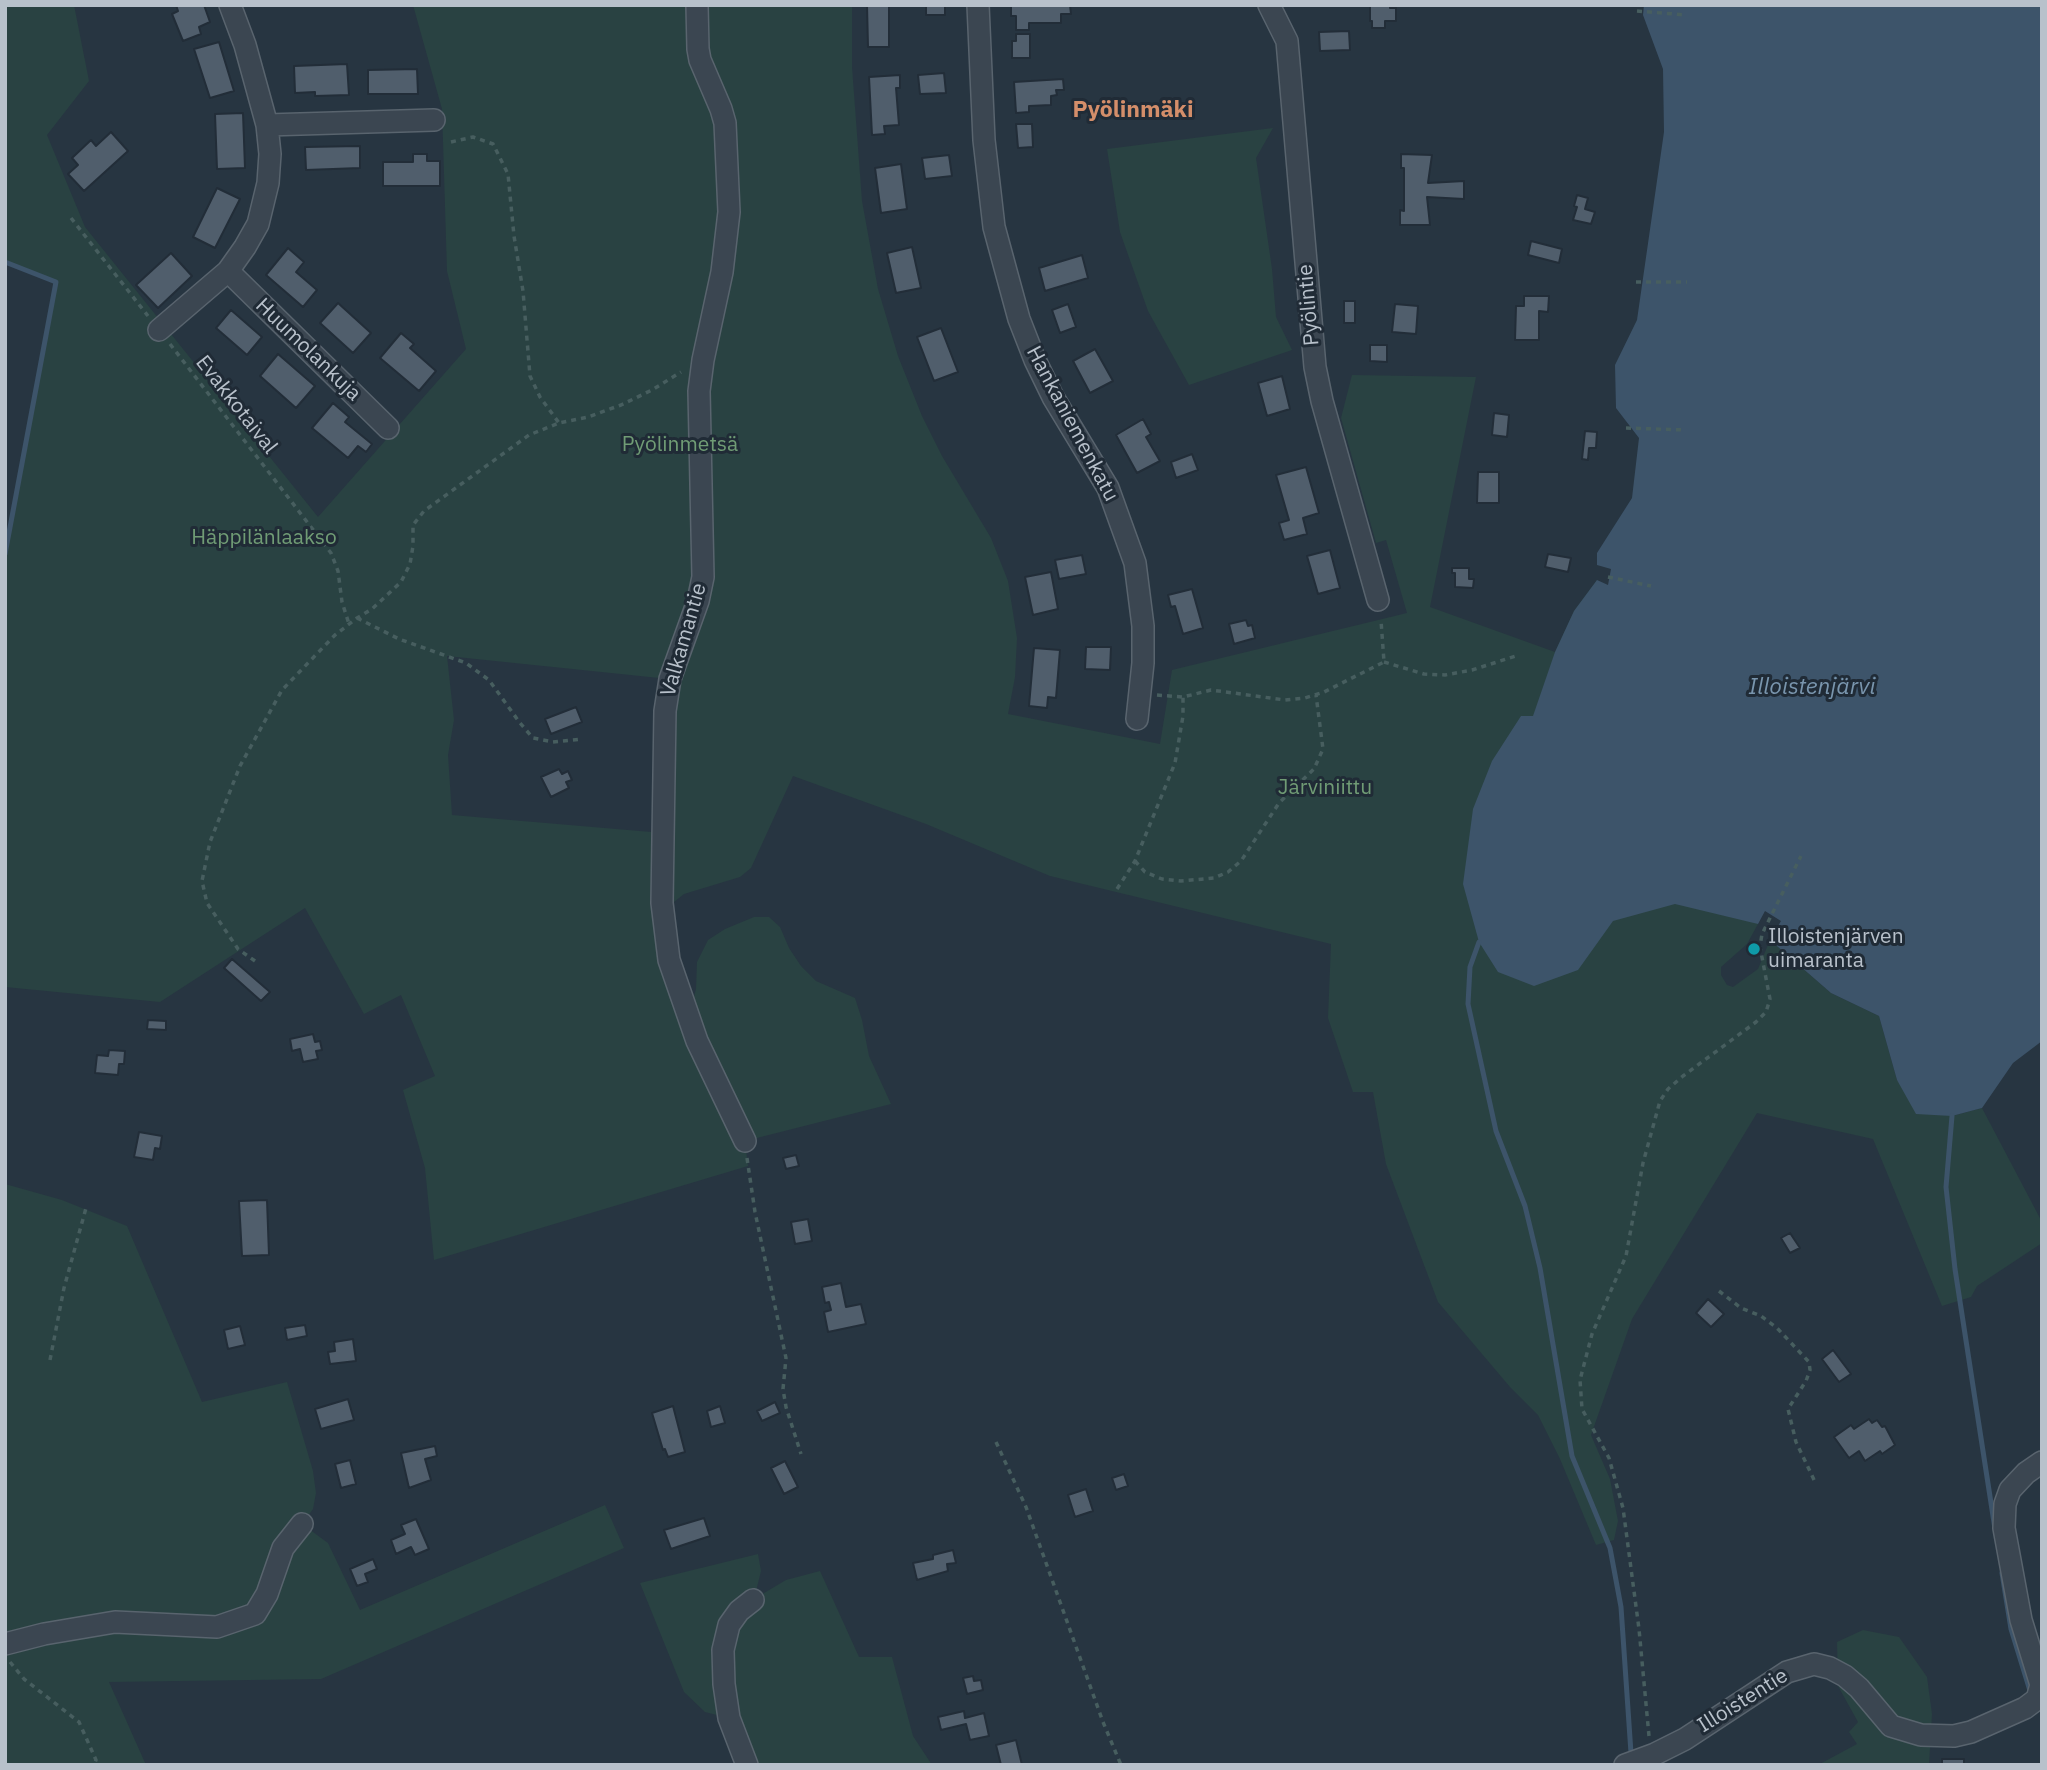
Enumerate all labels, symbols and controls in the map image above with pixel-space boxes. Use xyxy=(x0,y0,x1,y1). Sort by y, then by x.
district label: Pyölinmäki xyxy=(1073,96,1193,124)
street label: Pyölintie xyxy=(1293,263,1325,347)
street label: Huumolankuja xyxy=(250,293,366,407)
street label: Hankaniemenkatu xyxy=(1020,342,1124,506)
street label: Evakkotaival xyxy=(190,351,282,459)
park label: Pyölinmetsä xyxy=(622,432,738,458)
park label: Häppilänlaakso xyxy=(191,525,337,551)
street label: Valkamantie xyxy=(656,580,712,700)
water label: Illoistenjärvi xyxy=(1748,673,1876,701)
park label: Järviniittu xyxy=(1278,775,1372,801)
place label: Illoistenjärven uimaranta xyxy=(1768,924,1904,974)
marker: Illoistenjärven uimaranta xyxy=(1746,941,1762,957)
street label: Illoistentie xyxy=(1693,1663,1793,1739)

